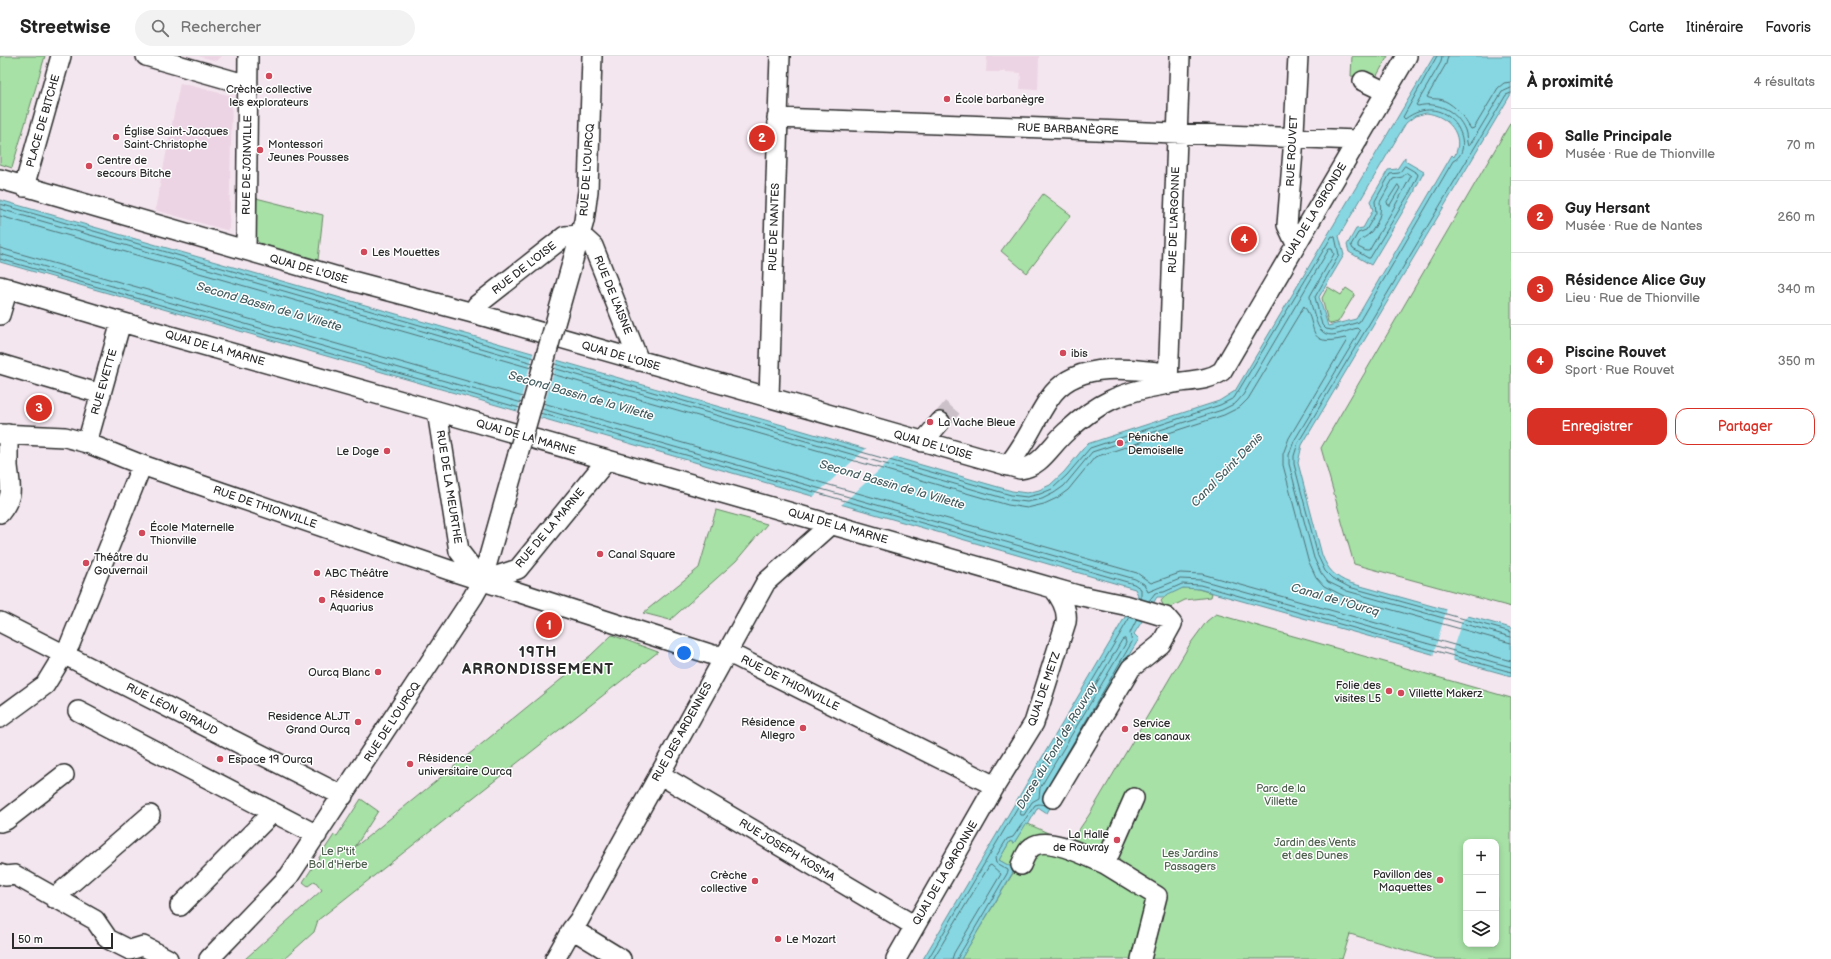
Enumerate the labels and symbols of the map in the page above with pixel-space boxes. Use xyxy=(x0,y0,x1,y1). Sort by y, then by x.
marker: Crèche collective les explorateurs xyxy=(264,71,274,81)
street label: PLACE DE BITCHE xyxy=(24,73,62,169)
place label: Crèche collective les explorateurs xyxy=(226,83,313,109)
place label: École barbanègre xyxy=(955,92,1045,106)
marker: École barbanègre xyxy=(942,94,952,104)
street label: RUE DE JOINVILLE xyxy=(240,115,254,215)
street label: RUE ROUVET xyxy=(1284,115,1300,187)
street label: RUE BARBANÈGRE xyxy=(1017,120,1119,137)
street label: RUE DE L'OURCQ xyxy=(577,123,597,217)
pin: 2 xyxy=(749,123,775,153)
place label: Église Saint-Jacques Saint-Christophe xyxy=(124,124,229,151)
marker: Église Saint-Jacques Saint-Christophe xyxy=(111,132,121,142)
place label: Montessori Jeunes Pousses xyxy=(268,138,349,164)
marker: Montessori Jeunes Pousses xyxy=(255,145,265,155)
place label: Centre de secours Bitche xyxy=(97,154,172,180)
street label: QUAI DE LA GIRONDE xyxy=(1279,160,1349,266)
marker: Centre de secours Bitche xyxy=(84,161,94,171)
street label: RUE DE L'ARGONNE xyxy=(1166,167,1182,273)
street label: RUE DE NANTES xyxy=(766,182,782,271)
pin: 4 xyxy=(1231,224,1257,254)
street label: RUE DE L'OISE xyxy=(489,239,559,297)
place label: Les Mouettes xyxy=(372,246,440,259)
marker: Les Mouettes xyxy=(359,247,369,257)
street label: QUAI DE L'OISE xyxy=(268,252,350,286)
street label: RUE DE L'AISNE xyxy=(591,254,635,336)
water label: Second Bassin de la Villette xyxy=(195,279,343,335)
street label: QUAI DE LA MARNE xyxy=(164,328,266,368)
street label: QUAI DE L'OISE xyxy=(580,339,662,373)
place label: ibis xyxy=(1071,347,1088,360)
street label: RUE EVETTE xyxy=(88,348,120,416)
marker: ibis xyxy=(1058,348,1068,358)
water label: Second Bassin de la Villette xyxy=(507,368,655,424)
pin: 3 xyxy=(26,393,52,423)
place label: La Vache Bleue xyxy=(938,416,1016,429)
street label: QUAI DE LA MARNE xyxy=(475,417,577,457)
marker: La Vache Bleue xyxy=(925,417,935,427)
street label: QUAI DE L'OISE xyxy=(892,428,974,462)
street label: RUE DE LA MEURTHE xyxy=(434,429,464,545)
water label: Canal Saint-Denis xyxy=(1188,430,1266,510)
place label: Péniche Demoiselle xyxy=(1128,431,1184,457)
marker: Péniche Demoiselle xyxy=(1115,438,1125,448)
place label: Le Doge xyxy=(337,445,379,458)
marker: Le Doge xyxy=(382,446,392,456)
water label: Second Bassin de la Villette xyxy=(818,457,966,513)
street label: RUE DE THIONVILLE xyxy=(211,483,319,531)
street label: RUE DE LA MARNE xyxy=(513,486,587,570)
street label: QUAI DE LA MARNE xyxy=(787,506,889,546)
place label: École Maternelle Thionville xyxy=(150,520,235,547)
marker: École Maternelle Thionville xyxy=(137,528,147,538)
place label: Canal Square xyxy=(608,548,676,561)
marker: Canal Square xyxy=(595,549,605,559)
place label: Théâtre du Gouvernail xyxy=(94,551,148,577)
marker: Théâtre du Gouvernail xyxy=(81,558,91,568)
place label: ABC Théâtre xyxy=(325,567,389,580)
marker: ABC Théâtre xyxy=(312,568,322,578)
water label: Canal de l'Ourcq xyxy=(1289,580,1381,620)
place label: Résidence Aquarius xyxy=(330,588,384,614)
marker: Résidence Aquarius xyxy=(317,595,327,605)
pin: 1 xyxy=(536,610,562,640)
district label: 19TH ARRONDISSEMENT xyxy=(461,643,614,679)
your location xyxy=(674,643,694,663)
street label: QUAI DE METZ xyxy=(1025,650,1063,728)
street label: RUE DE THIONVILLE xyxy=(739,653,841,713)
place label: Ourcq Blanc xyxy=(308,666,370,679)
marker: Ourcq Blanc xyxy=(373,667,383,677)
street label: RUE LÉON GIRAUD xyxy=(124,679,220,738)
street label: RUE DE L'OURCQ xyxy=(361,679,423,764)
water label: Darse du Fond de Rouvray xyxy=(1013,679,1101,812)
place label: Folie des visites L5 xyxy=(1334,679,1382,705)
street label: RUE DES ARDENNES xyxy=(649,680,715,784)
marker: Folie des visites L5 xyxy=(1384,686,1394,696)
place label: Villette Makerz xyxy=(1409,687,1483,700)
marker: Villette Makerz xyxy=(1396,688,1406,698)
place label: Residence ALJT Grand Ourcq xyxy=(268,710,350,736)
place label: Résidence Allegro xyxy=(741,716,795,742)
marker: Residence ALJT Grand Ourcq xyxy=(353,717,363,727)
place label: Service des canaux xyxy=(1133,717,1190,743)
marker: Résidence Allegro xyxy=(798,723,808,733)
marker: Service des canaux xyxy=(1120,724,1130,734)
place label: Résidence universitaire Ourcq xyxy=(418,752,512,778)
place label: Espace 19 Ourcq xyxy=(228,753,313,766)
marker: Espace 19 Ourcq xyxy=(215,754,225,764)
marker: Résidence universitaire Ourcq xyxy=(405,759,415,769)
park label: Parc de la Villette xyxy=(1256,782,1306,808)
street label: RUE JOSEPH KOSMA xyxy=(737,816,838,884)
street label: QUAI DE LA GARONNE xyxy=(910,818,980,928)
place label: La Halle de Rouvray xyxy=(1053,828,1109,854)
marker: La Halle de Rouvray xyxy=(1112,835,1122,845)
park label: Jardin des Vents et des Dunes xyxy=(1274,836,1356,862)
park label: Le P'tit Bol d'Herbe xyxy=(308,845,368,871)
park label: Les Jardins Passagers xyxy=(1162,847,1219,873)
place label: Pavillon des Maquettes xyxy=(1373,868,1433,894)
place label: Crèche collective xyxy=(700,869,747,895)
marker: Pavillon des Maquettes xyxy=(1435,875,1445,885)
marker: Crèche collective xyxy=(750,876,760,886)
scale bar xyxy=(12,931,113,950)
place label: Le Mozart xyxy=(786,933,837,946)
marker: Le Mozart xyxy=(773,934,783,944)

